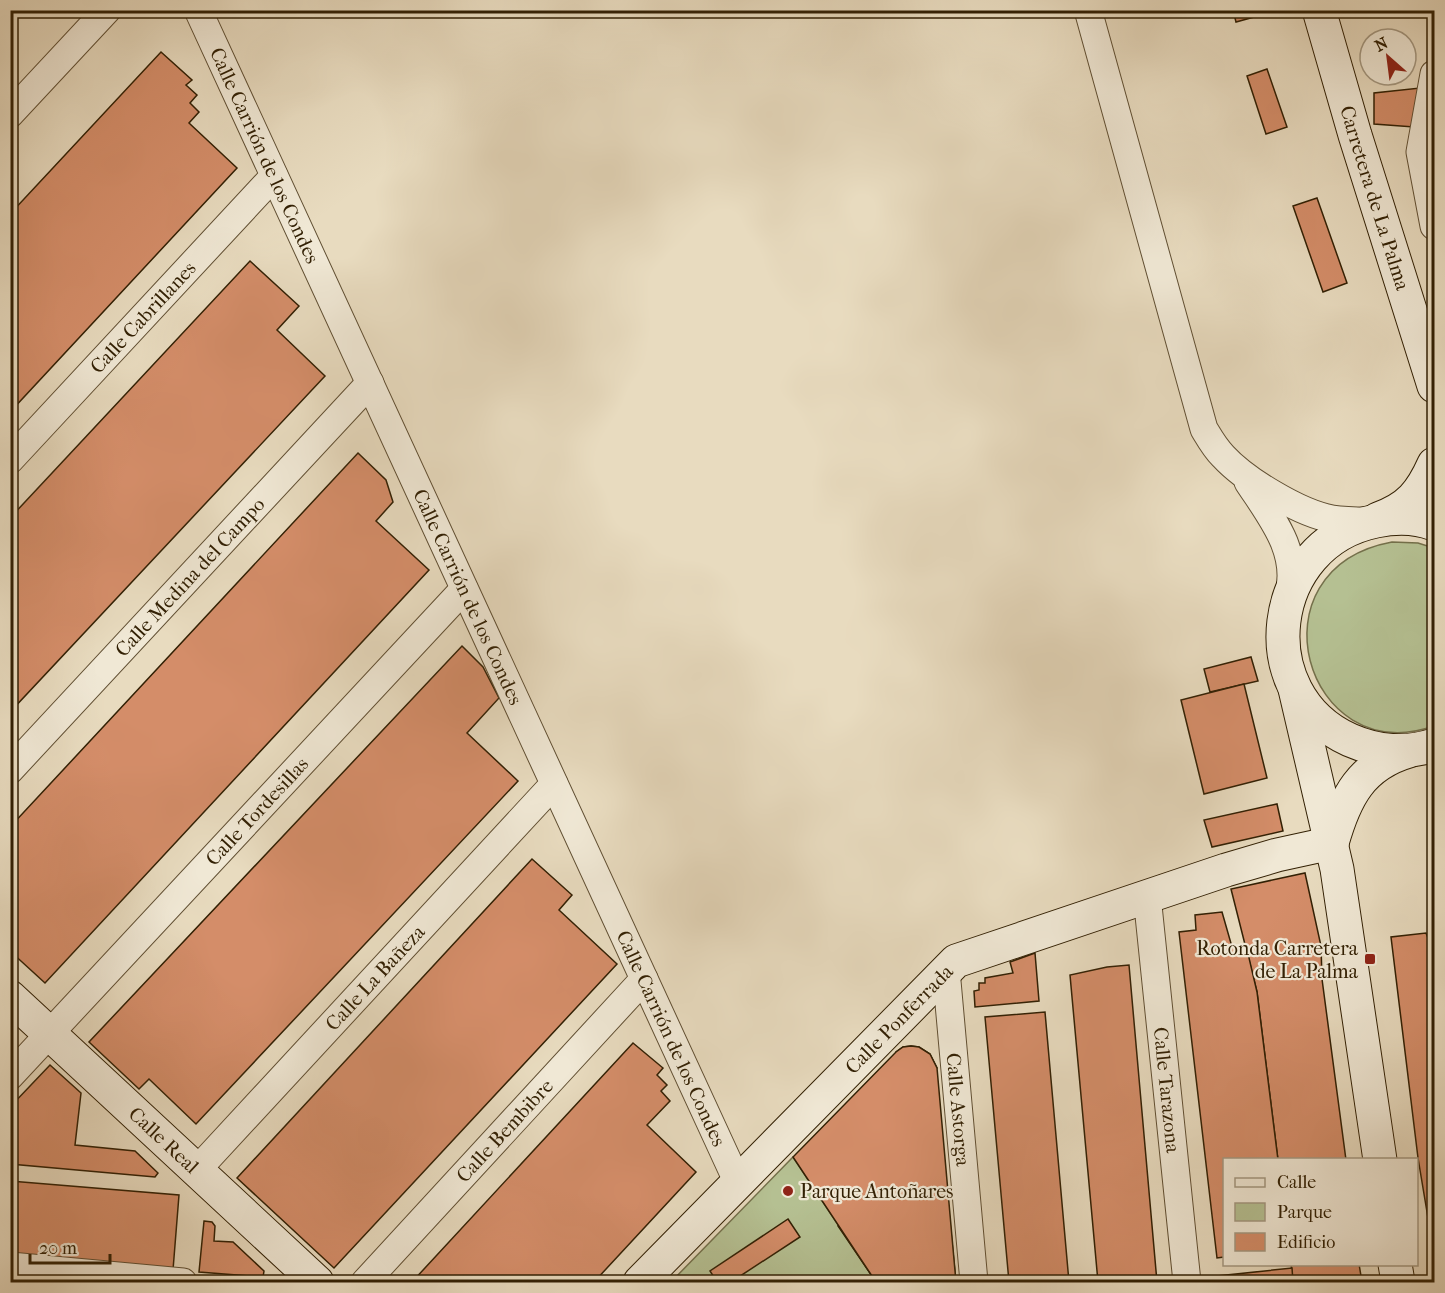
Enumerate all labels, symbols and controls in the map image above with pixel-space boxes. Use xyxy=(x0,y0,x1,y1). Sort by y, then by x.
north arrow xyxy=(1358,27,1418,87)
text: N xyxy=(1371,33,1392,55)
street label: Calle Carrión de los Condes xyxy=(205,44,324,267)
street label: Carretera de La Palma xyxy=(1335,103,1414,294)
street label: Calle Cabrillanes xyxy=(86,257,201,378)
street label: Calle Carrión de los Condes xyxy=(408,486,527,708)
street label: Calle Medina del Campo xyxy=(111,493,270,661)
street label: Calle Tordesillas xyxy=(201,753,313,870)
street label: Calle La Bañeza xyxy=(321,920,430,1035)
street label: Calle Carrión de los Condes xyxy=(611,927,730,1150)
place label: Rotonda Carretera de La Palma xyxy=(1196,937,1359,983)
marker: Rotonda Carretera de La Palma xyxy=(1363,952,1377,966)
street label: Calle Ponferrada xyxy=(841,960,958,1079)
street label: Calle Tarazona xyxy=(1149,1026,1185,1155)
street label: Calle Astorga xyxy=(941,1052,975,1168)
street label: Calle Bembibre xyxy=(452,1074,558,1187)
street label: Calle Real xyxy=(124,1102,204,1179)
legend xyxy=(1223,1158,1418,1266)
text: Calle xyxy=(1277,1172,1316,1193)
place label: Parque Antoñares xyxy=(800,1180,953,1203)
marker: Parque Antoñares xyxy=(781,1184,795,1198)
text: Parque xyxy=(1277,1202,1332,1223)
scale bar xyxy=(30,1227,110,1265)
text: Edificio xyxy=(1277,1232,1335,1253)
text: 20 m xyxy=(39,1238,77,1259)

